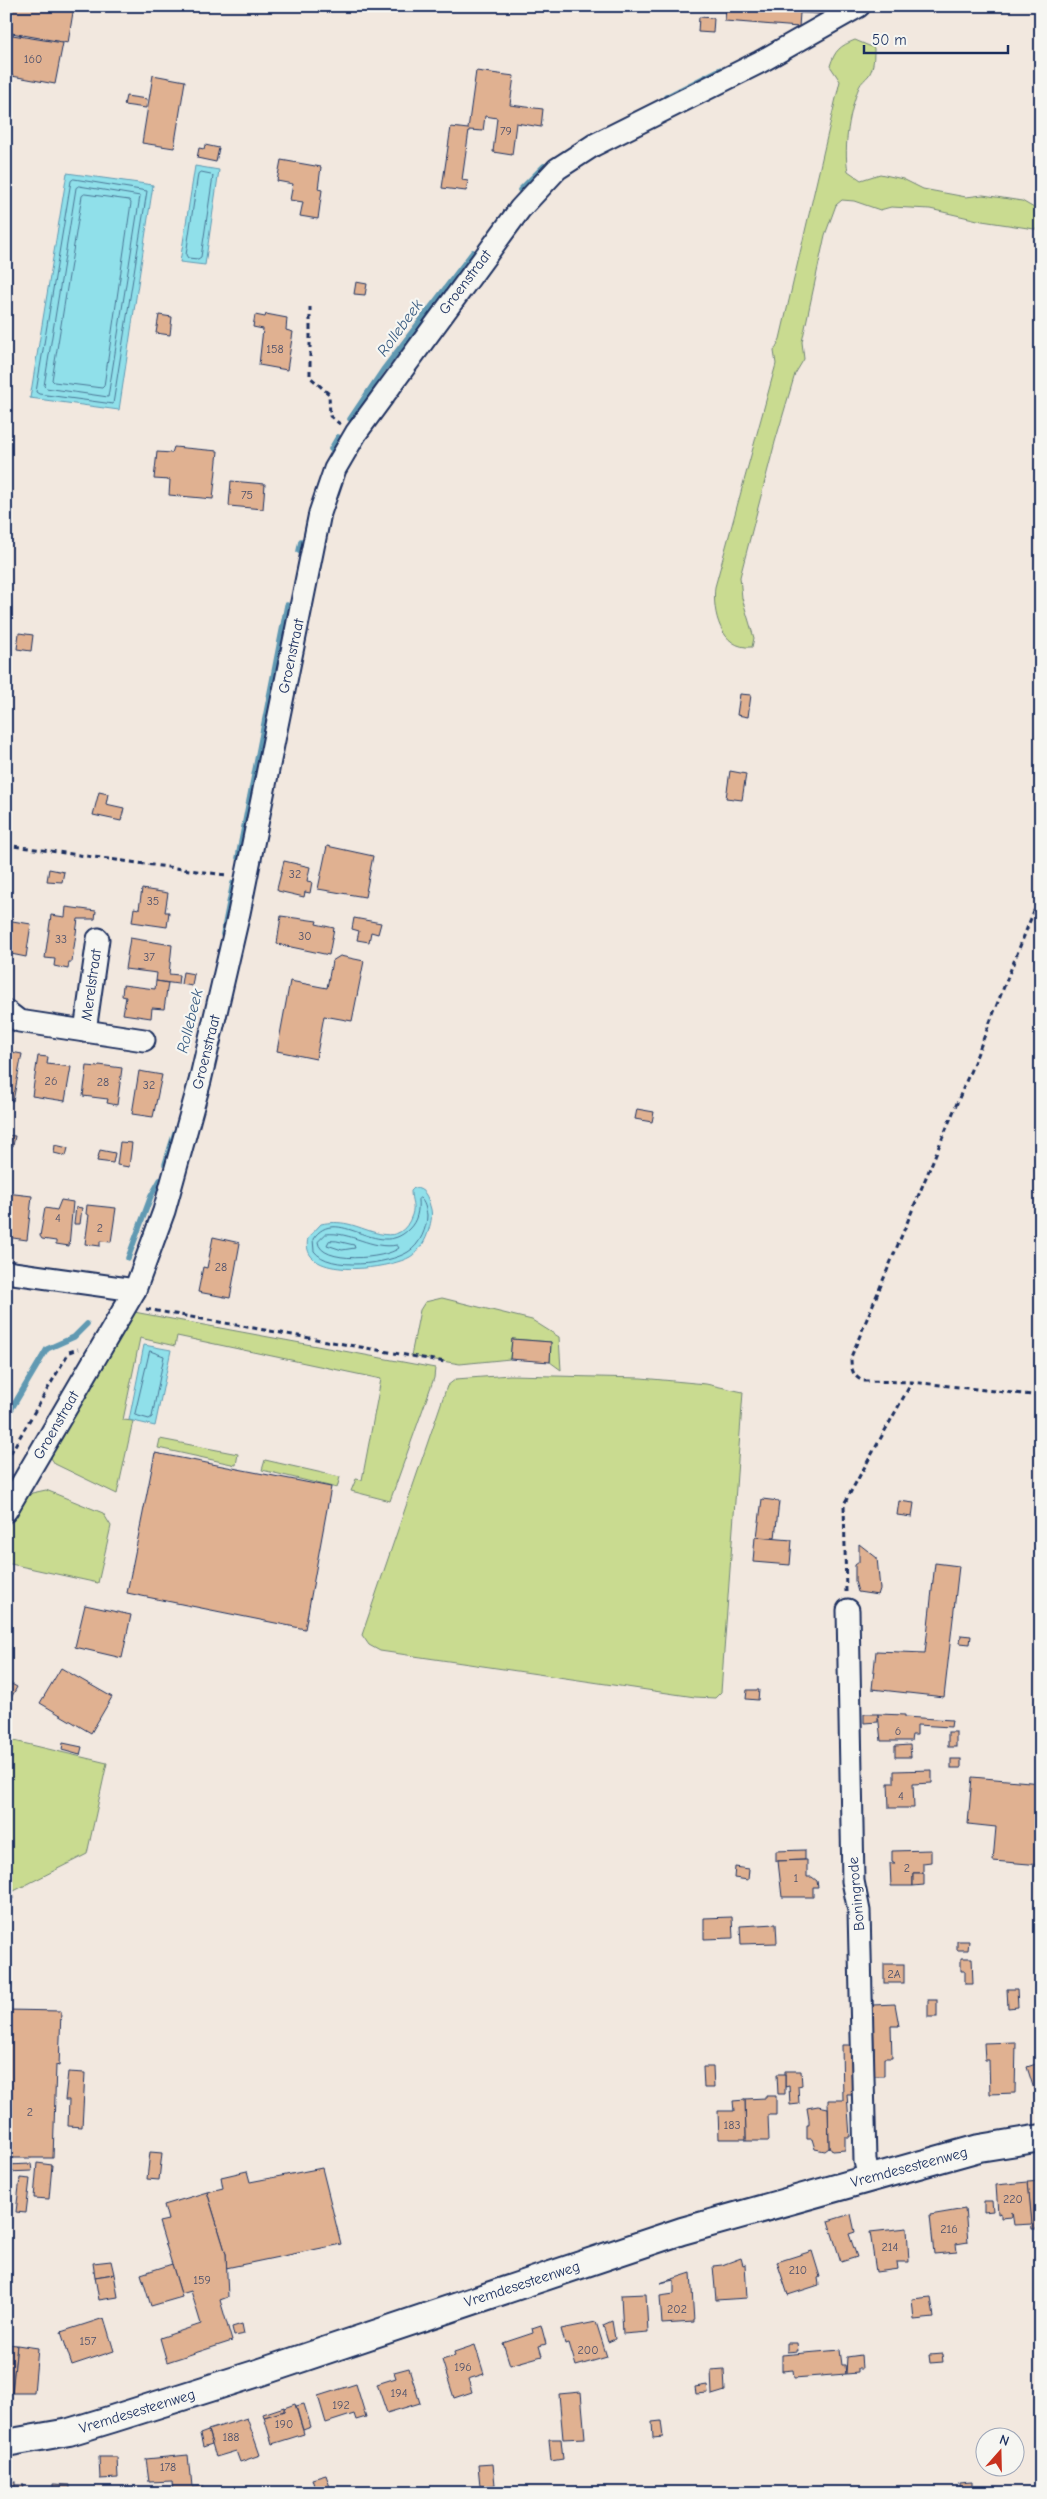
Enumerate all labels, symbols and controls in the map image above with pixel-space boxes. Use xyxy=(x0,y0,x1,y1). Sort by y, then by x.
scale bar xyxy=(864,22,1008,54)
text: 50 m xyxy=(872,31,907,49)
house number: 160 xyxy=(24,52,42,66)
house number: 79 xyxy=(500,124,512,138)
street label: Groenstraat xyxy=(435,246,496,318)
water label: Rollebeek xyxy=(373,296,427,360)
house number: 158 xyxy=(266,342,284,356)
house number: 75 xyxy=(241,488,253,502)
street label: Groenstraat xyxy=(274,616,308,695)
house number: 32 xyxy=(289,867,301,881)
house number: 35 xyxy=(147,894,159,908)
house number: 30 xyxy=(298,929,312,943)
house number: 33 xyxy=(55,932,67,946)
street label: Merelstraat xyxy=(77,947,105,1022)
house number: 37 xyxy=(143,950,155,964)
water label: Rollebeek xyxy=(173,987,207,1055)
street label: Groenstraat xyxy=(188,1012,224,1091)
house number: 26 xyxy=(45,1074,57,1088)
house number: 28 xyxy=(97,1075,109,1089)
house number: 32 xyxy=(143,1078,155,1092)
house number: 4 xyxy=(55,1211,61,1225)
house number: 2 xyxy=(97,1221,103,1235)
house number: 28 xyxy=(215,1260,227,1274)
street label: Groenstraat xyxy=(29,1387,83,1462)
house number: 6 xyxy=(895,1724,901,1738)
house number: 4 xyxy=(898,1789,904,1803)
street label: Boningrode xyxy=(844,1856,868,1932)
house number: 2 xyxy=(904,1861,910,1875)
house number: 1 xyxy=(794,1871,799,1885)
house number: 2A xyxy=(887,1967,901,1981)
house number: 2 xyxy=(27,2105,33,2119)
house number: 183 xyxy=(723,2118,741,2132)
street label: Vremdesesteenweg xyxy=(849,2143,969,2191)
house number: 220 xyxy=(1003,2192,1023,2206)
house number: 216 xyxy=(940,2222,958,2236)
house number: 214 xyxy=(882,2240,899,2254)
street label: Vremdesesteenweg xyxy=(462,2257,582,2311)
house number: 210 xyxy=(789,2263,807,2277)
house number: 159 xyxy=(193,2273,211,2287)
house number: 202 xyxy=(667,2302,687,2316)
house number: 157 xyxy=(80,2334,97,2348)
house number: 200 xyxy=(578,2343,598,2357)
house number: 196 xyxy=(454,2360,472,2374)
street label: Vremdesesteenweg xyxy=(77,2385,197,2437)
house number: 194 xyxy=(391,2386,408,2400)
house number: 192 xyxy=(332,2398,350,2412)
house number: 190 xyxy=(275,2417,293,2431)
north arrow xyxy=(974,2426,1024,2476)
house number: 188 xyxy=(222,2430,240,2444)
text: N xyxy=(997,2431,1011,2450)
house number: 178 xyxy=(160,2460,176,2474)

